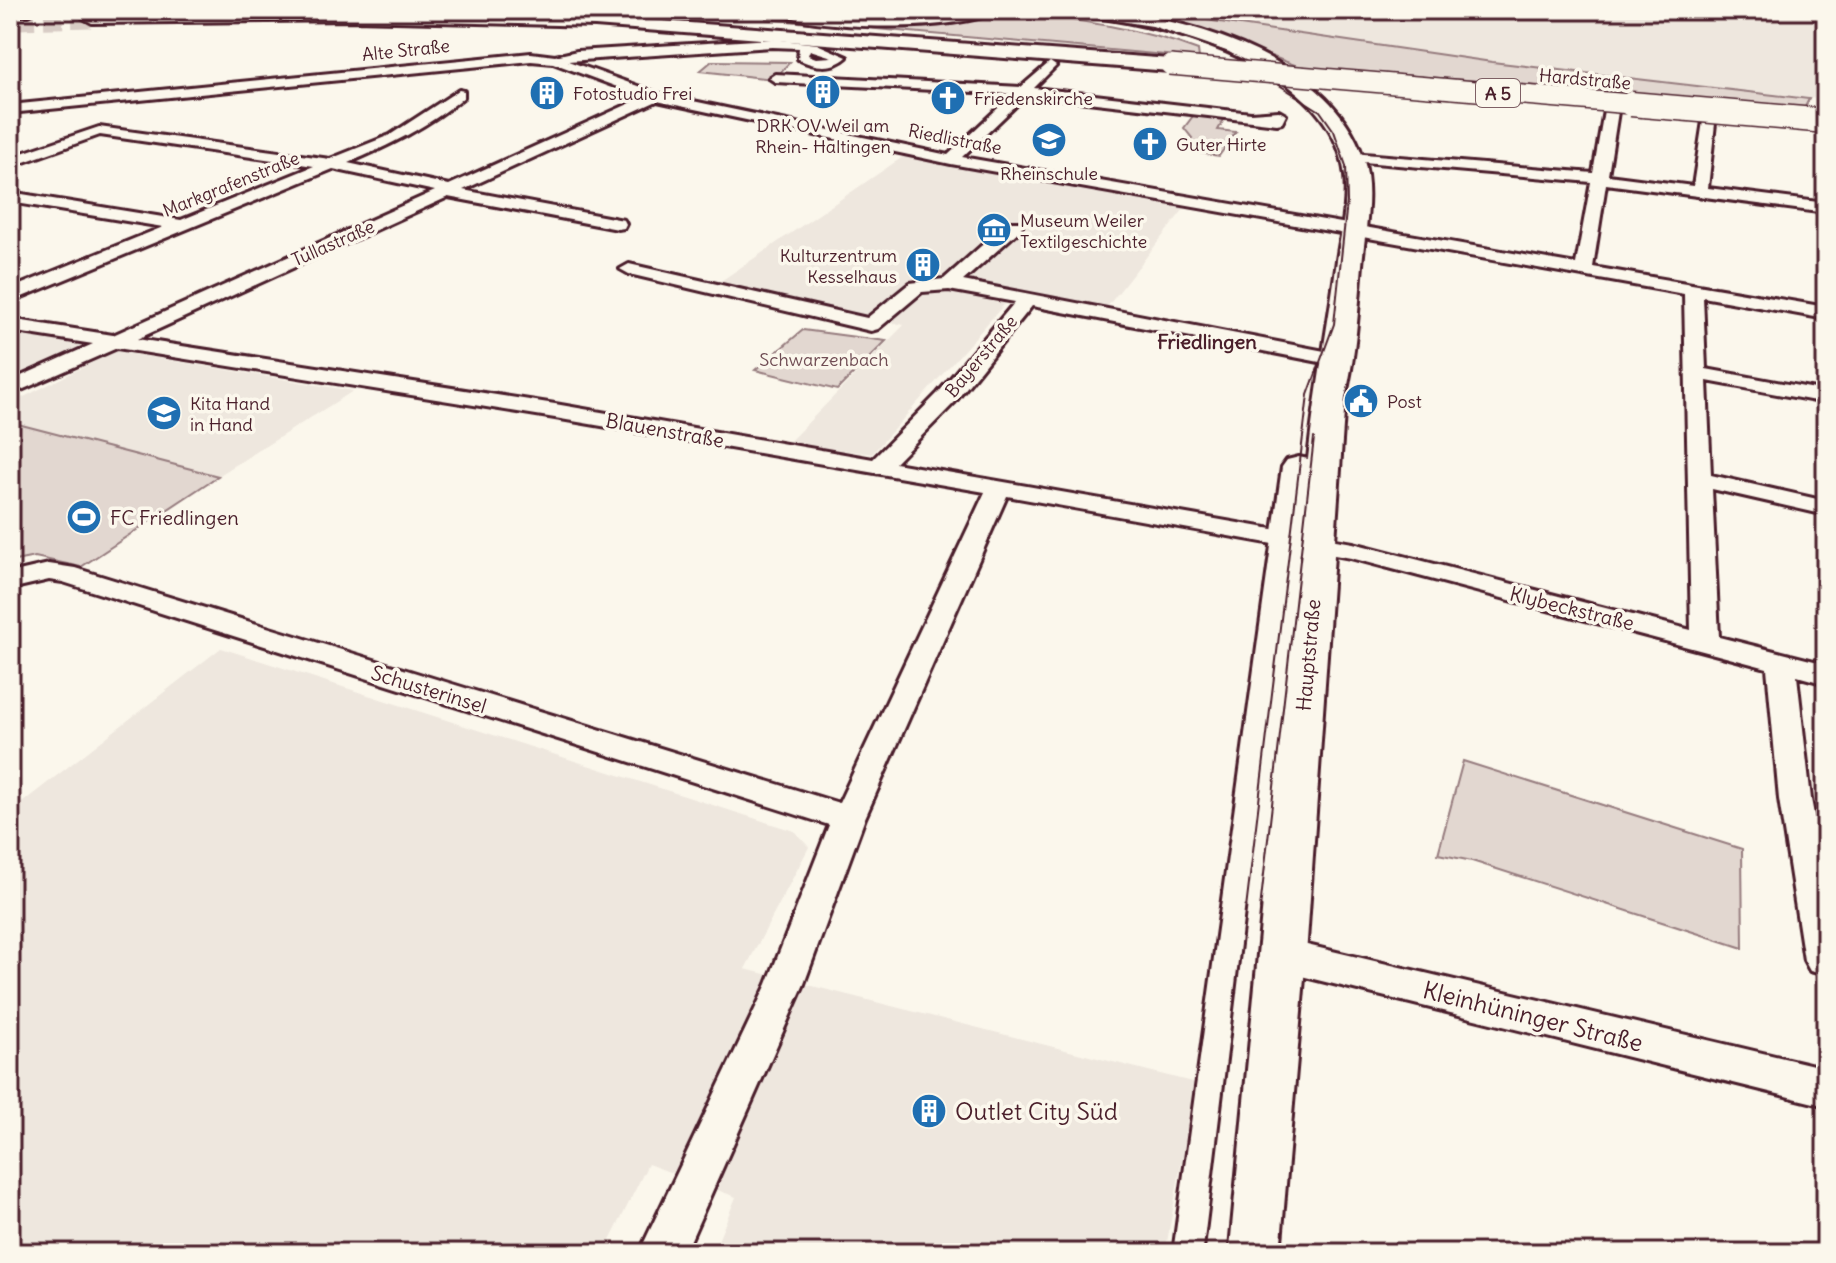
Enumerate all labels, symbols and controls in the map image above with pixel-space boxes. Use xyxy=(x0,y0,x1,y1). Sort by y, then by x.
street label: Alte Straße xyxy=(361,34,451,66)
street label: Hardstraße xyxy=(1538,64,1632,94)
building icon: DRK OV Weil am Rhein- Haltingen xyxy=(804,73,842,111)
building icon: Fotostudio Frei xyxy=(528,74,566,112)
church icon: Friedenskirche xyxy=(929,79,967,117)
road number: A 5 xyxy=(1476,79,1520,107)
place label: Fotostudio Frei xyxy=(573,82,692,105)
place label: Friedenskirche xyxy=(974,87,1093,110)
place label: DRK OV Weil am Rhein- Haltingen xyxy=(755,114,891,158)
street label: Riedlistraße xyxy=(906,119,1004,159)
school or university icon: Rheinschule xyxy=(1030,121,1068,159)
church icon: Guter Hirte xyxy=(1131,125,1169,163)
place label: Guter Hirte xyxy=(1176,133,1267,156)
street label: Markgrafenstraße xyxy=(159,146,303,222)
place label: Rheinschule xyxy=(1000,162,1098,185)
place label: Museum Weiler Textilgeschichte xyxy=(1020,209,1147,253)
museum icon: Museum Weiler Textilgeschichte xyxy=(975,211,1013,249)
street label: Tullastraße xyxy=(288,215,378,271)
place label: Kulturzentrum Kesselhaus xyxy=(780,244,897,288)
building icon: Kulturzentrum Kesselhaus xyxy=(904,246,942,284)
street label: Bayerstraße xyxy=(940,310,1022,402)
district label: Friedlingen xyxy=(1157,329,1257,354)
park label: Schwarzenbach xyxy=(759,348,889,371)
public building icon: Post xyxy=(1342,382,1380,420)
place label: Post xyxy=(1387,390,1422,413)
place label: Kita Hand in Hand xyxy=(190,392,270,436)
school or university icon: Kita Hand in Hand xyxy=(145,394,183,432)
street label: Blauenstraße xyxy=(604,407,726,453)
sports icon: FC Friedlingen xyxy=(65,498,103,536)
place label: FC Friedlingen xyxy=(110,505,239,530)
street label: Klybeckstraße xyxy=(1507,580,1637,636)
street label: Hauptstraße xyxy=(1291,598,1325,712)
street label: Schusterinsel xyxy=(368,660,490,718)
street label: Kleinhüninger Straße xyxy=(1420,974,1646,1058)
building icon: Outlet City Süd xyxy=(910,1092,948,1130)
place label: Outlet City Süd xyxy=(955,1096,1118,1126)

